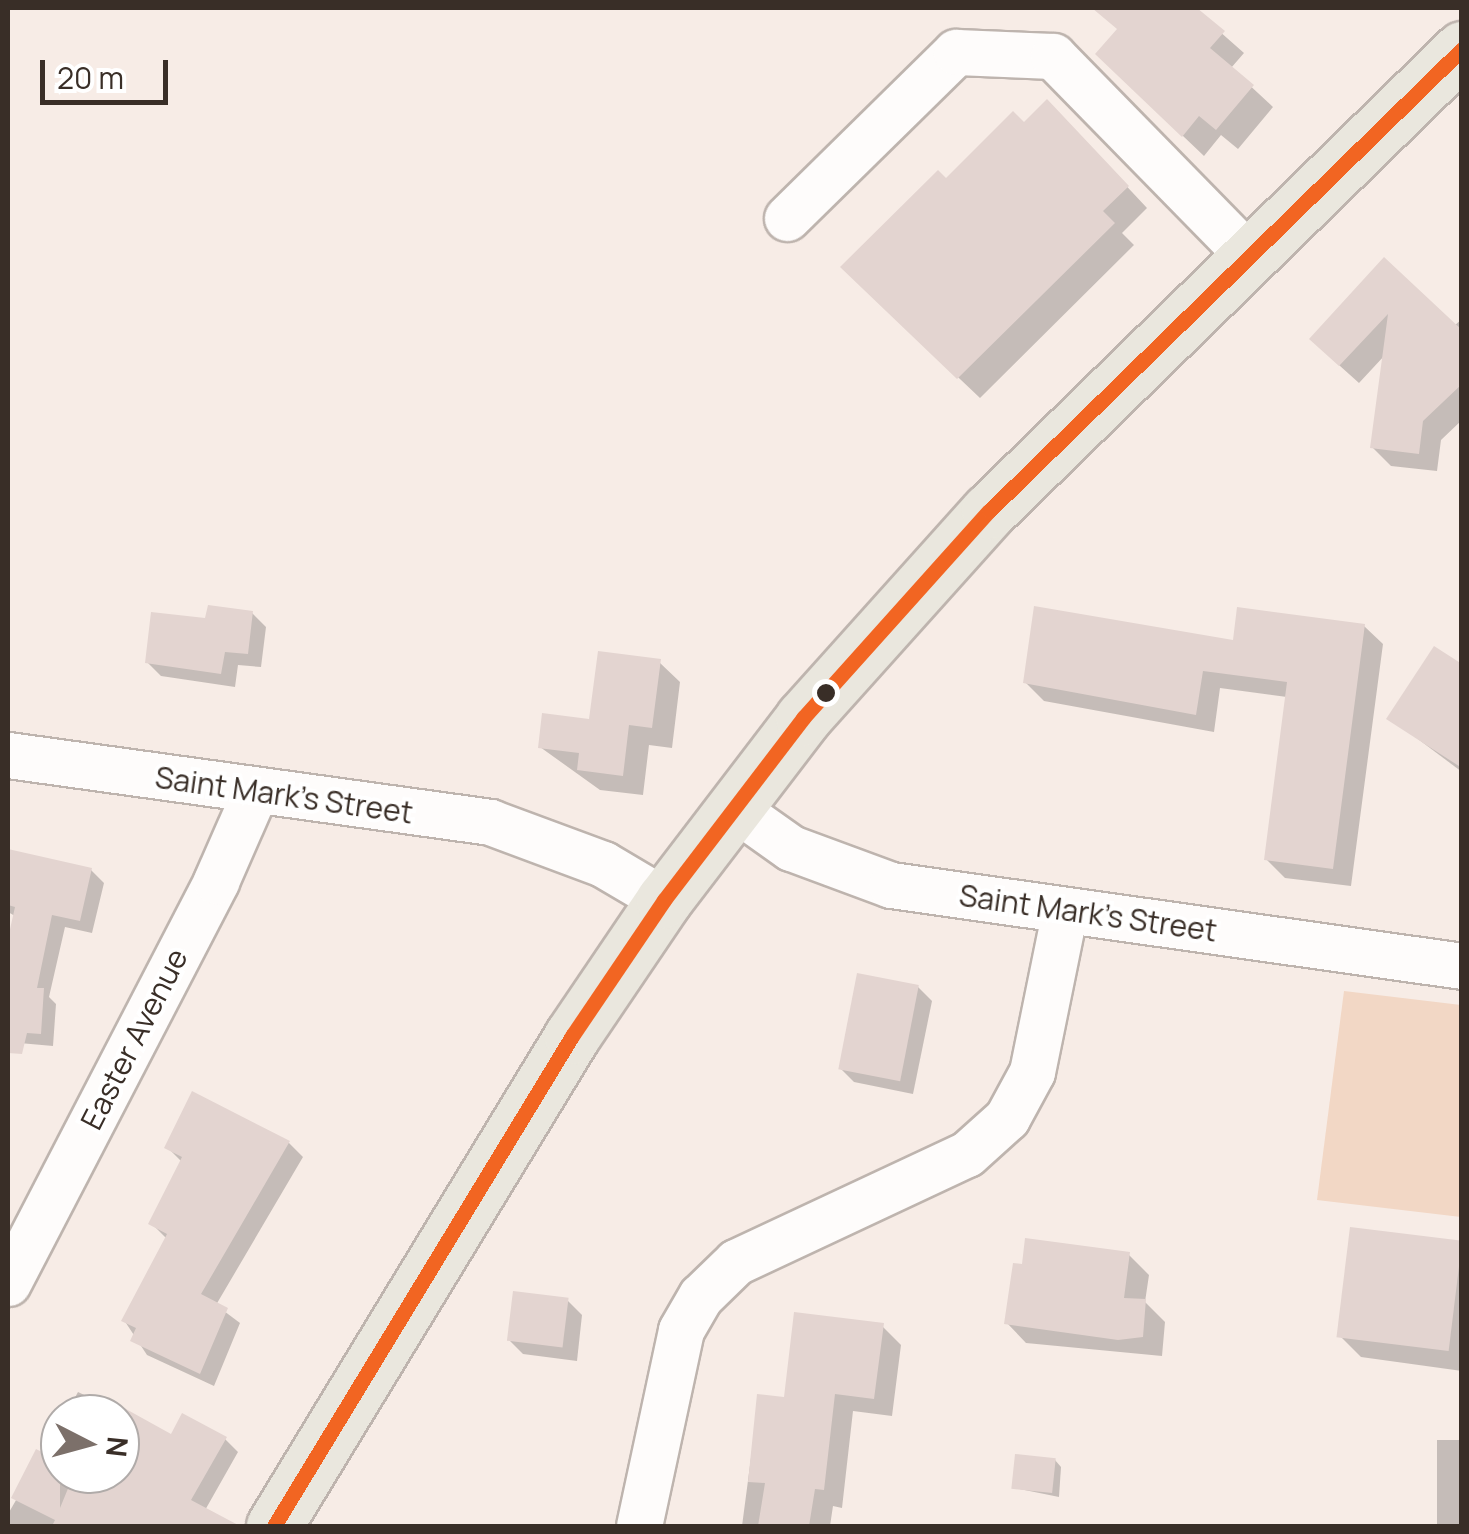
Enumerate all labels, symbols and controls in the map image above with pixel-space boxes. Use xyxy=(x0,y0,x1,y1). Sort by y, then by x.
scale bar xyxy=(45,40,172,102)
text: 20 m xyxy=(57,57,124,98)
unlabelled marker xyxy=(816,683,836,703)
street label: Saint Mark's Street xyxy=(153,759,415,831)
street label: Saint Mark's Street xyxy=(957,877,1219,949)
street label: Easter Avenue xyxy=(73,943,195,1135)
north arrow xyxy=(40,1394,140,1494)
text: N xyxy=(98,1435,138,1459)

